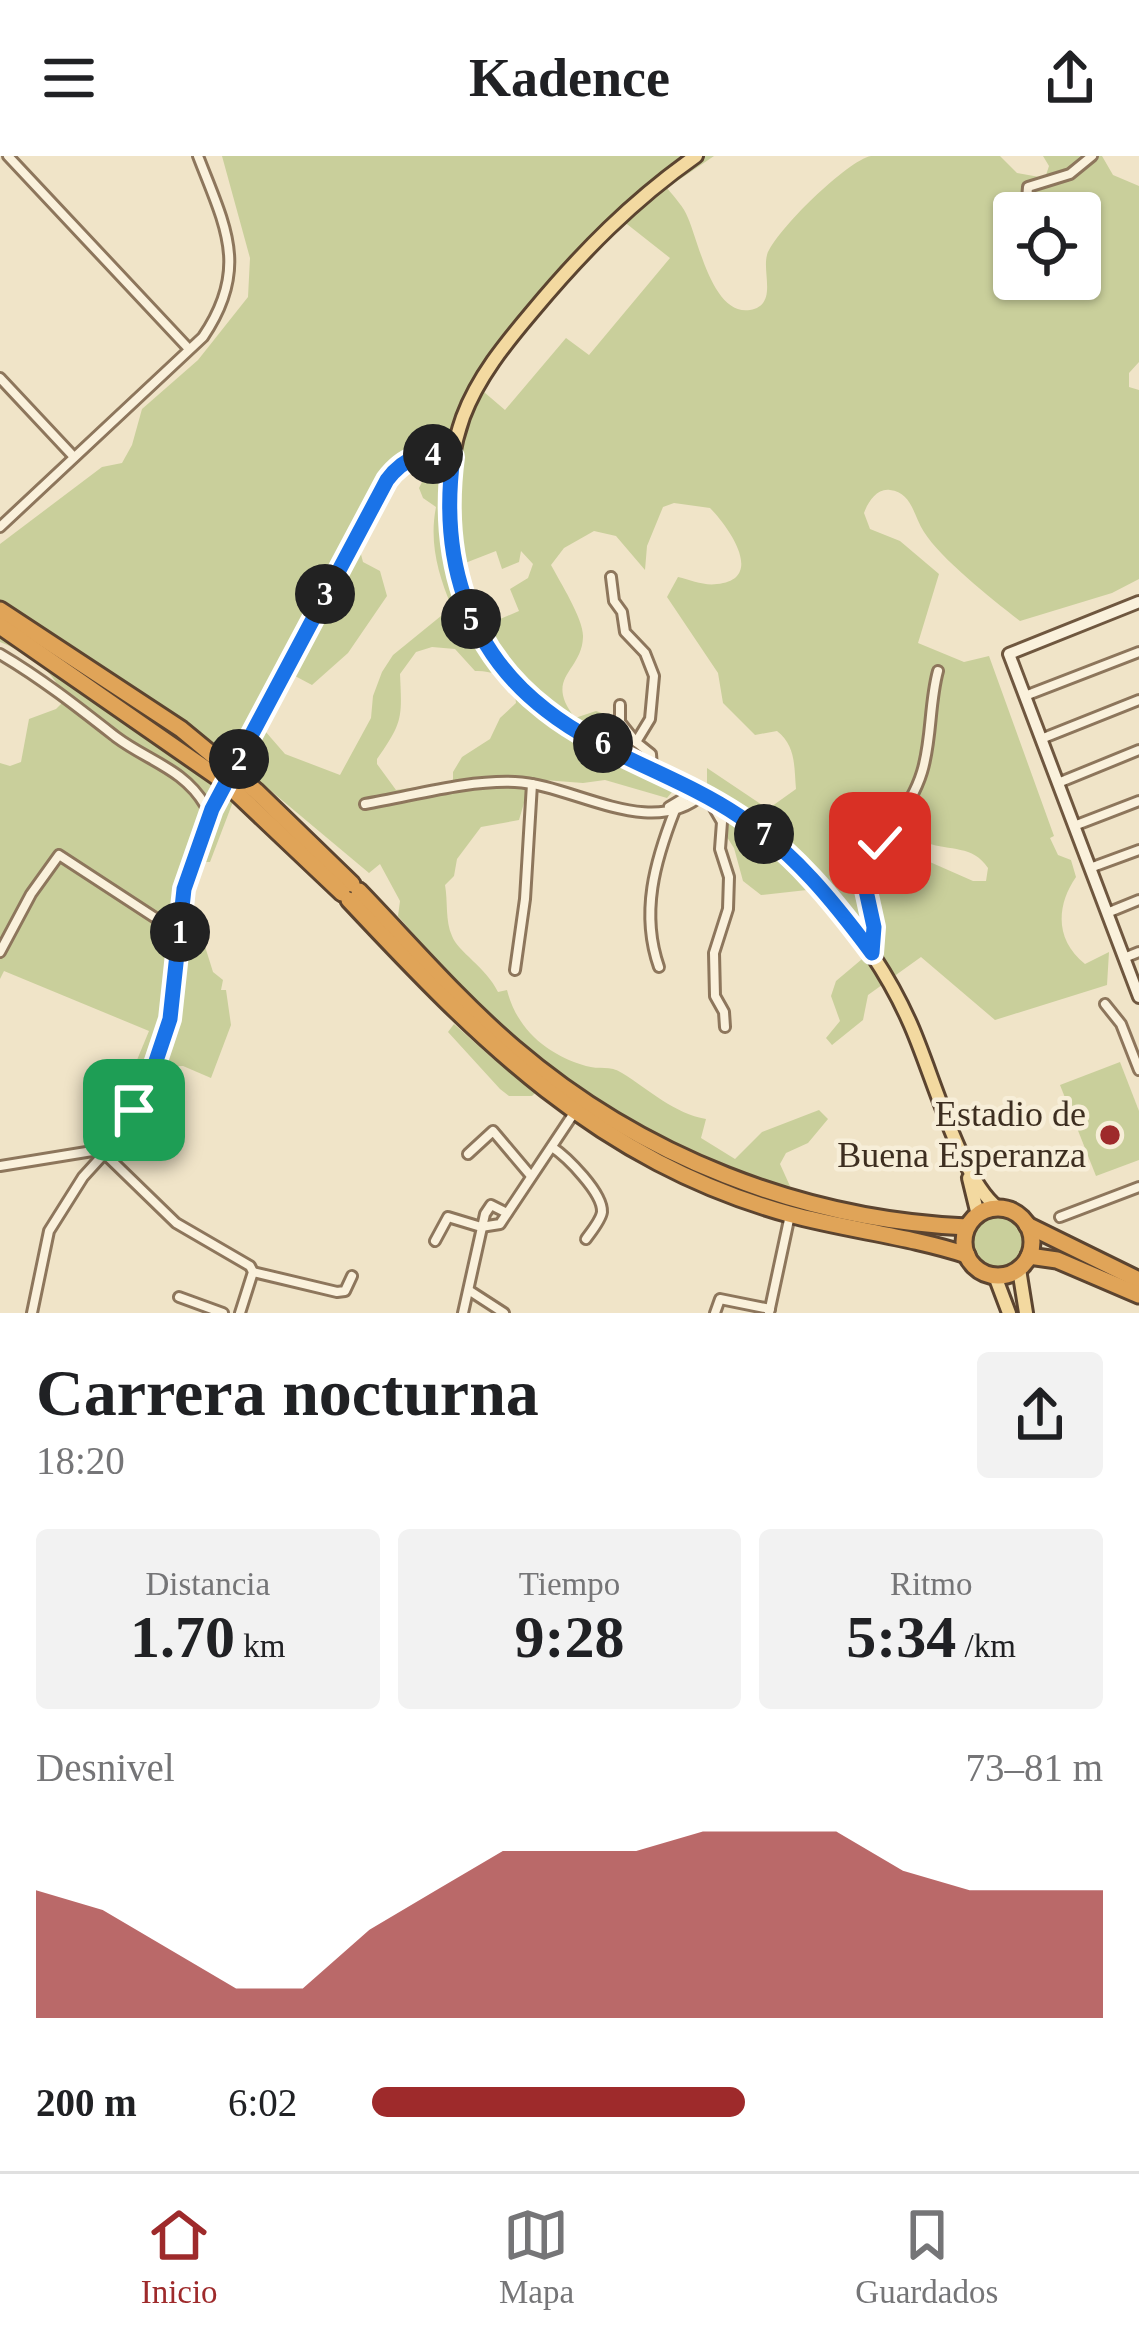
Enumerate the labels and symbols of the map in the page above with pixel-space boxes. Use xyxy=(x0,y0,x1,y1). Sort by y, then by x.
pin: 4 xyxy=(403,424,463,484)
pin: 3 xyxy=(295,564,355,624)
pin: 5 xyxy=(441,589,501,649)
pin: 6 xyxy=(573,713,633,773)
pin: 2 xyxy=(209,729,269,789)
pin xyxy=(829,792,931,894)
pin: 7 xyxy=(734,804,794,864)
pin: 1 xyxy=(150,902,210,962)
pin xyxy=(83,1059,185,1161)
place label: Estadio de Buena Esperanza xyxy=(837,1094,1086,1175)
marker: Estadio de Buena Esperanza xyxy=(1097,1122,1123,1148)

